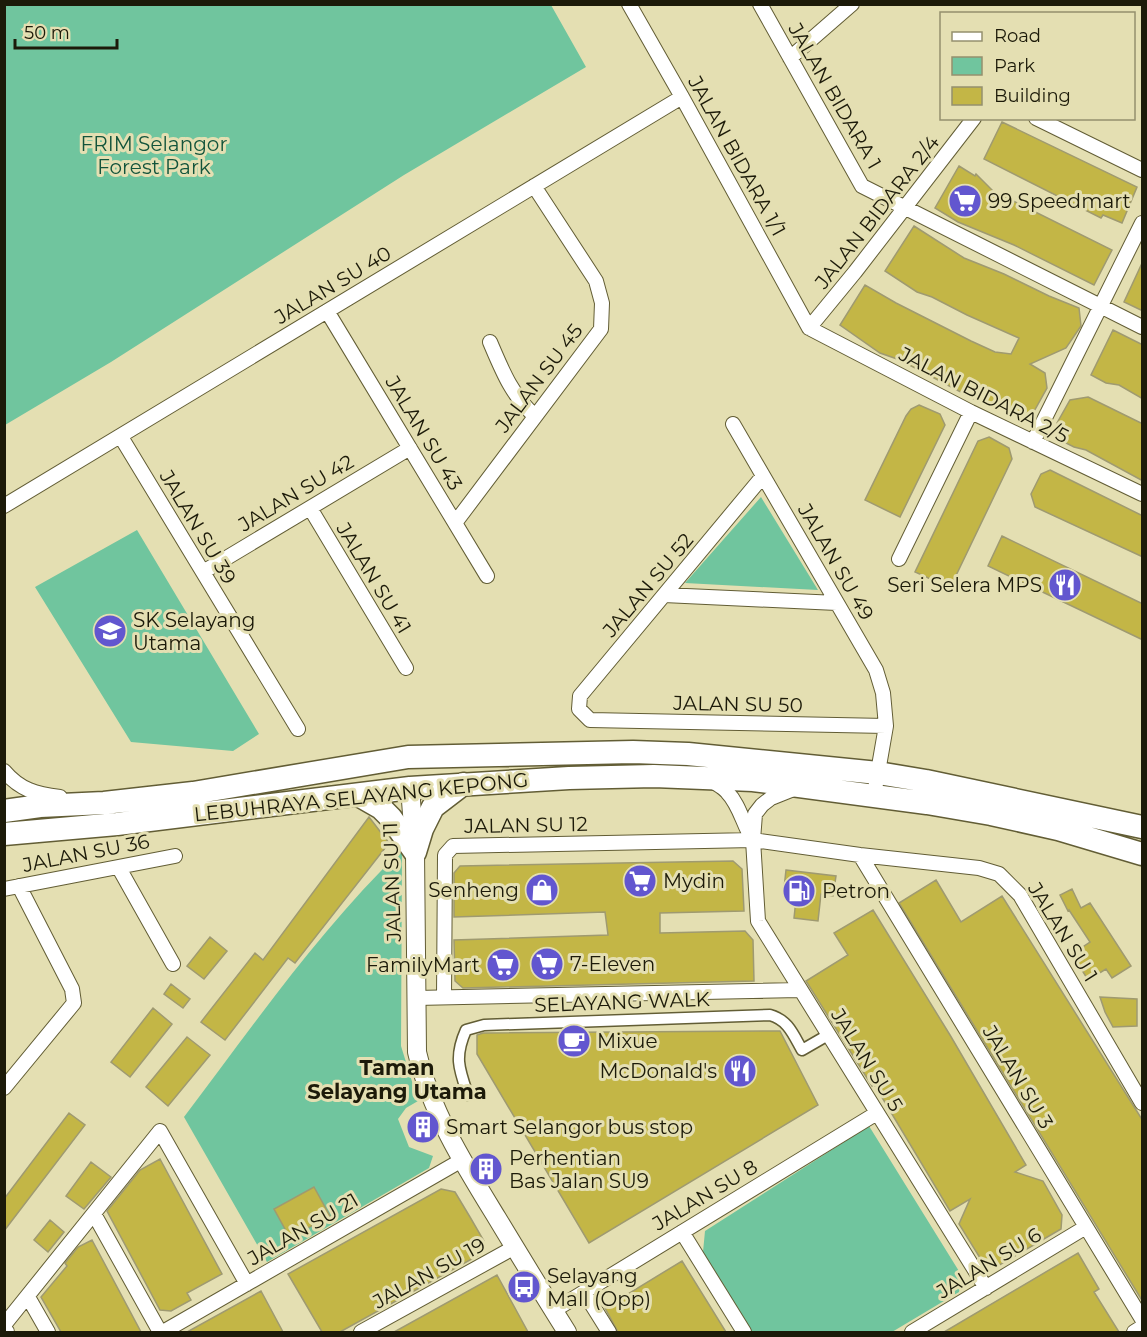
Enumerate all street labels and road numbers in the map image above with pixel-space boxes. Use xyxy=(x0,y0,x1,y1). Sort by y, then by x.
street label: JALAN BIDARA 1 xyxy=(783,18,887,173)
street label: JALAN BIDARA 1/1 xyxy=(683,71,791,240)
street label: JALAN BIDARA 2/4 xyxy=(809,131,944,294)
street label: JALAN SU 40 xyxy=(270,241,396,330)
street label: JALAN SU 45 xyxy=(490,319,588,438)
street label: JALAN BIDARA 2/5 xyxy=(894,341,1073,448)
street label: JALAN SU 43 xyxy=(380,371,468,495)
street label: JALAN SU 42 xyxy=(233,449,358,537)
street label: JALAN SU 39 xyxy=(154,465,241,588)
street label: JALAN SU 49 xyxy=(793,499,879,624)
street label: JALAN SU 41 xyxy=(331,517,416,638)
street label: JALAN SU 52 xyxy=(597,528,698,642)
street label: JALAN SU 50 xyxy=(672,691,803,717)
street label: LEBUHRAYA SELAYANG KEPONG xyxy=(193,768,529,826)
street label: JALAN SU 12 xyxy=(463,812,588,838)
street label: JALAN SU 11 xyxy=(378,822,406,943)
street label: JALAN SU 36 xyxy=(20,829,151,877)
street label: JALAN SU 1 xyxy=(1023,877,1103,986)
street label: SELAYANG WALK xyxy=(534,987,711,1017)
street label: JALAN SU 5 xyxy=(825,1003,908,1116)
street label: JALAN SU 3 xyxy=(977,1020,1058,1133)
street label: JALAN SU 8 xyxy=(647,1154,762,1236)
street label: JALAN SU 21 xyxy=(243,1188,363,1271)
street label: JALAN SU 6 xyxy=(932,1223,1045,1304)
street label: JALAN SU 19 xyxy=(368,1232,489,1314)

